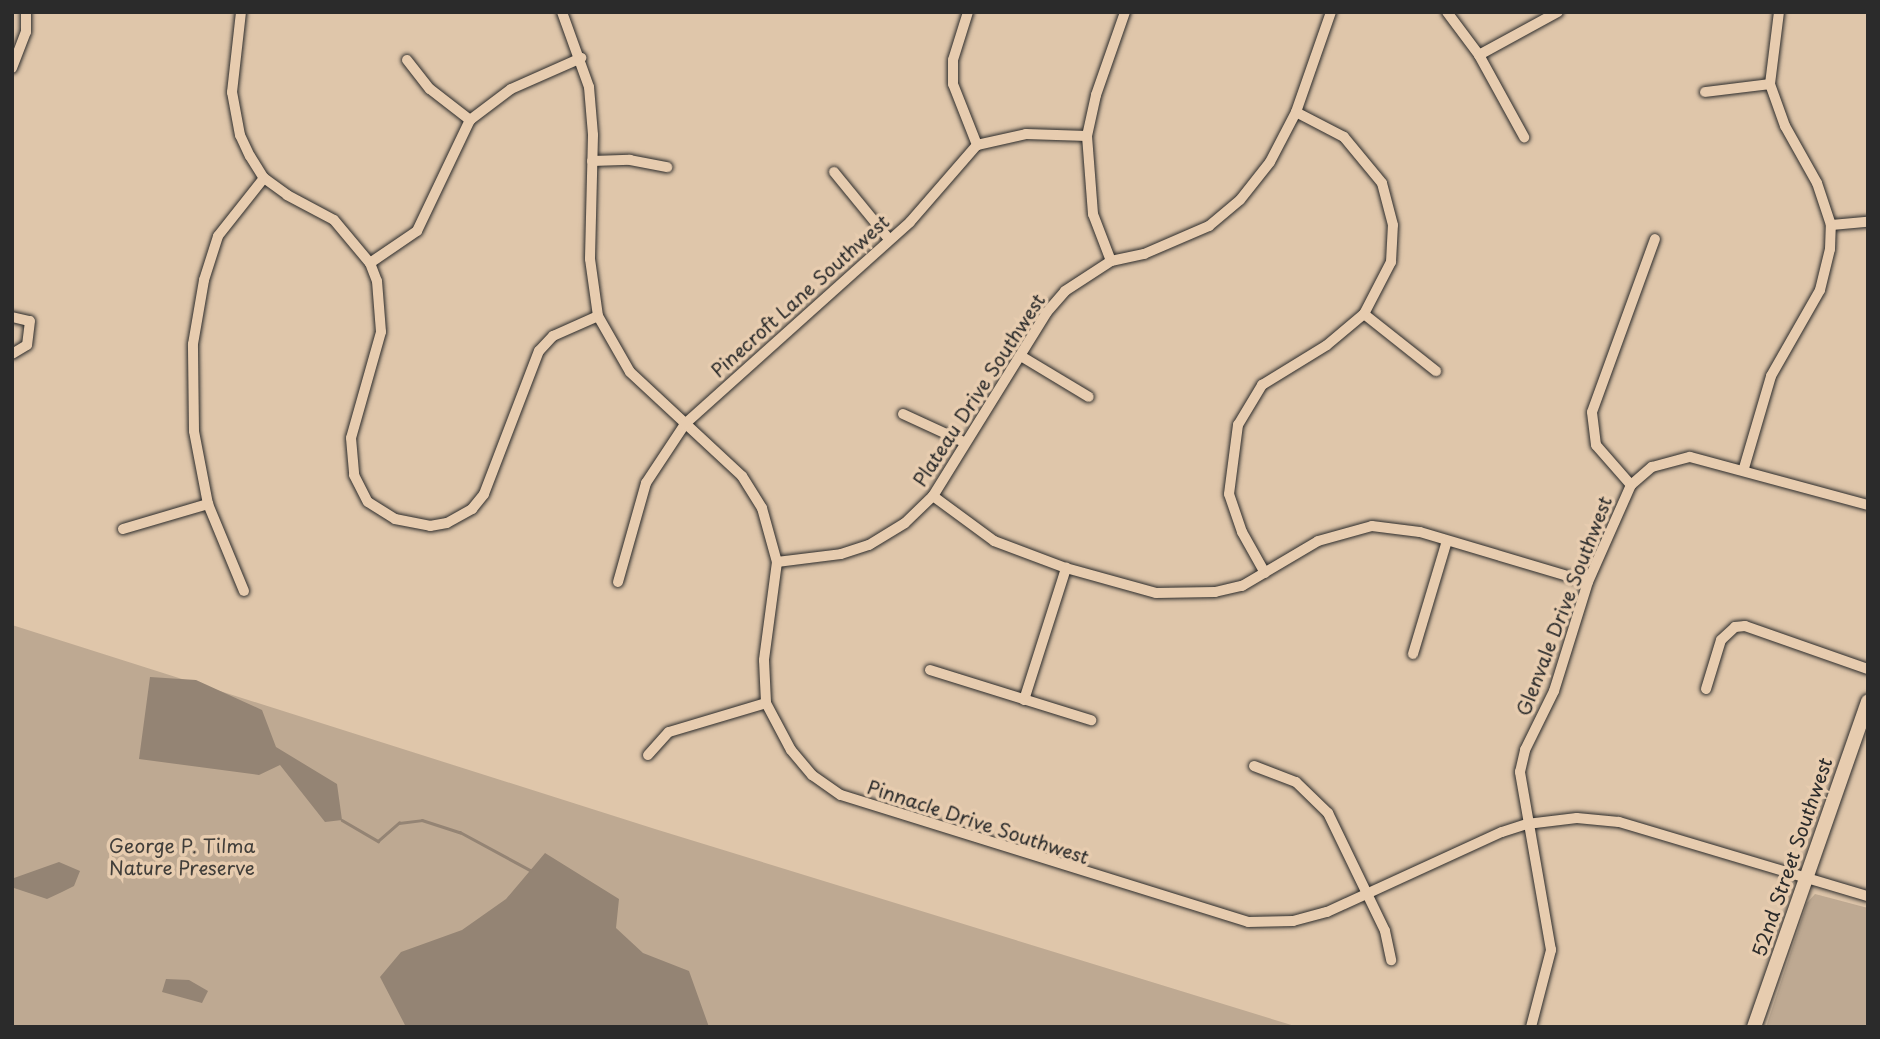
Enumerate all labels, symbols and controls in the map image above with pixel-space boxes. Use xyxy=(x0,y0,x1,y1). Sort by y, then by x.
street label: Pinecroft Lane Southwest xyxy=(706,210,894,382)
street label: Plateau Drive Southwest xyxy=(908,290,1050,490)
street label: Glenvale Drive Southwest xyxy=(1512,493,1616,719)
street label: 52nd Street Southwest xyxy=(1747,754,1837,960)
street label: Pinnacle Drive Southwest xyxy=(863,775,1093,869)
park label: George P. Tilma Nature Preserve xyxy=(108,835,256,879)

